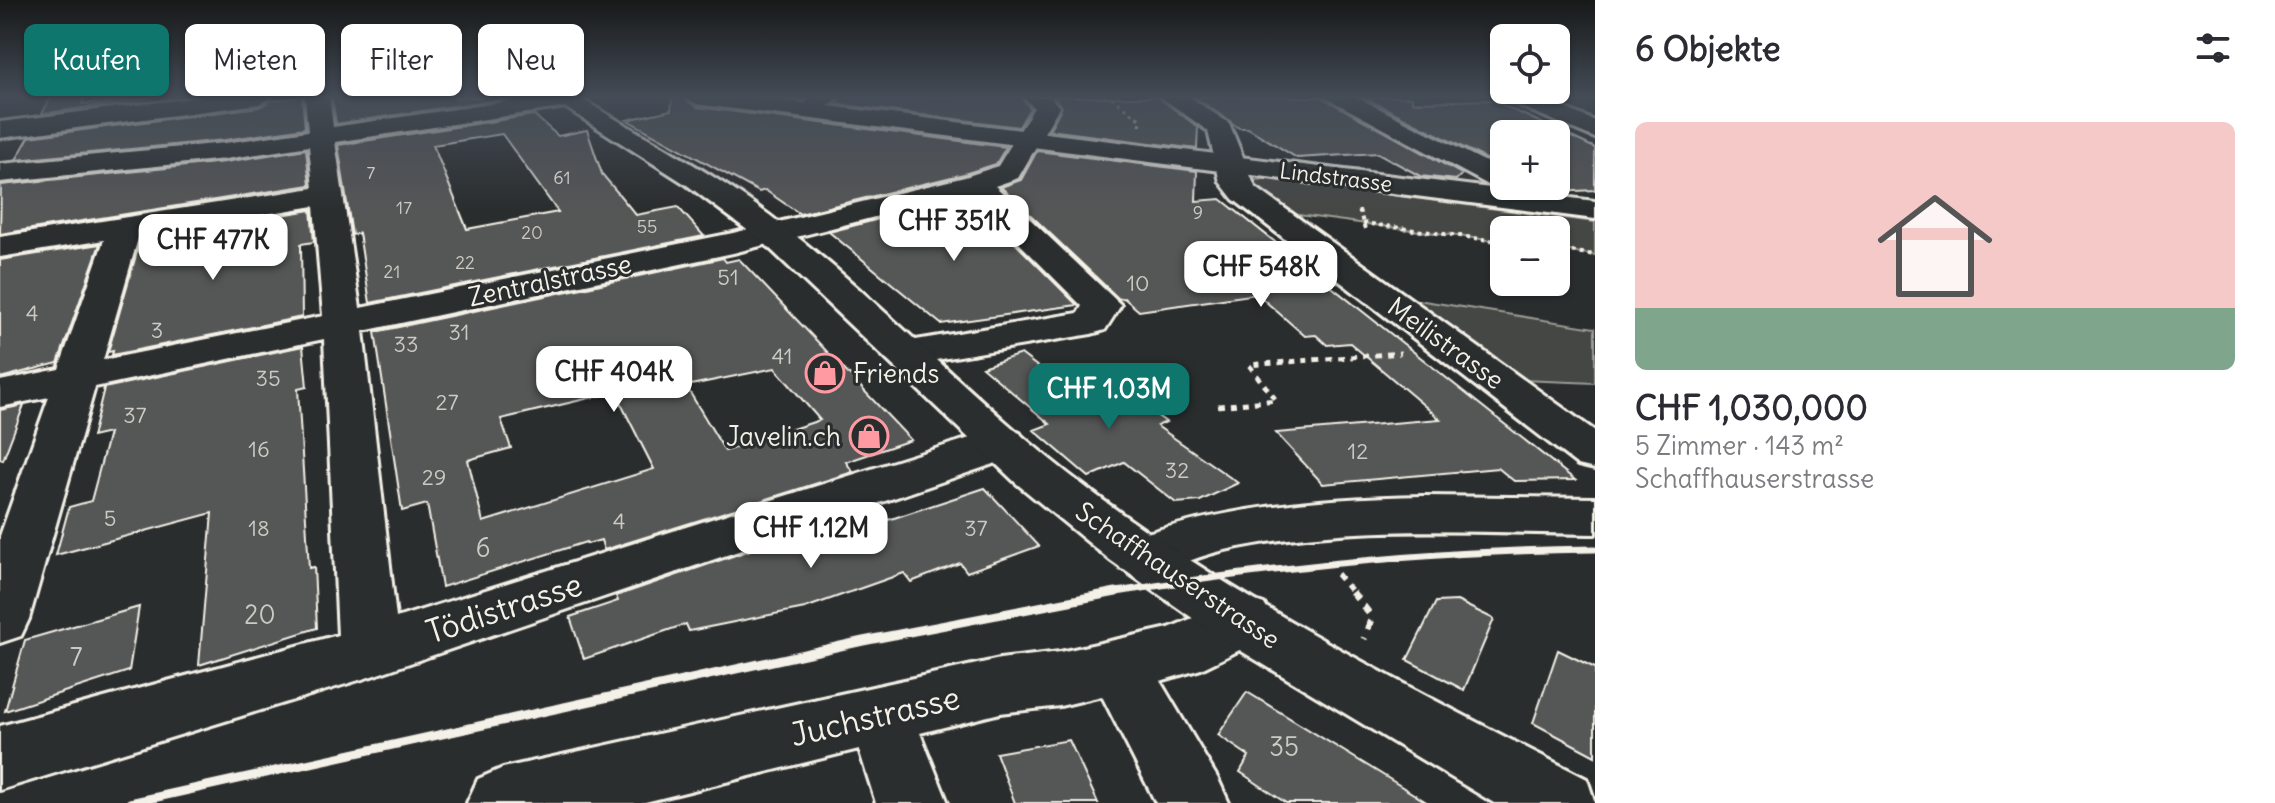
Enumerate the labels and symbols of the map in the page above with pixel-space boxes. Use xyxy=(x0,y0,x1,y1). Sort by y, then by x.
street label: Lindstrasse xyxy=(1278,156,1394,198)
house number: 7 xyxy=(367,161,376,184)
house number: 61 xyxy=(553,166,571,189)
pin: CHF 351K xyxy=(871,195,1037,263)
house number: 17 xyxy=(396,196,412,219)
house number: 9 xyxy=(1193,201,1203,224)
pin: CHF 477K xyxy=(130,214,296,282)
house number: 55 xyxy=(637,215,657,238)
house number: 20 xyxy=(521,221,543,244)
pin: CHF 548K xyxy=(1178,241,1344,309)
street label: Zentralstrasse xyxy=(465,247,635,313)
house number: 22 xyxy=(455,251,475,274)
house number: 21 xyxy=(383,260,401,283)
house number: 51 xyxy=(717,263,739,291)
house number: 10 xyxy=(1126,269,1150,297)
street label: Meilistrasse xyxy=(1381,290,1511,396)
house number: 4 xyxy=(26,299,38,327)
house number: 3 xyxy=(151,316,163,344)
house number: 31 xyxy=(449,318,470,346)
house number: 33 xyxy=(394,330,419,358)
house number: 41 xyxy=(771,342,793,370)
pin: CHF 404K xyxy=(531,346,697,414)
shop icon: Friends xyxy=(804,352,846,394)
place label: Friends xyxy=(853,357,939,390)
pin: CHF 1.03M xyxy=(1017,363,1201,431)
house number: 35 xyxy=(255,364,281,392)
house number: 27 xyxy=(436,388,459,416)
house number: 37 xyxy=(123,401,147,429)
shop icon: Javelin.ch xyxy=(848,415,890,457)
place label: Javelin.ch xyxy=(726,420,841,453)
house number: 16 xyxy=(248,435,270,463)
house number: 12 xyxy=(1348,437,1368,465)
house number: 32 xyxy=(1165,456,1189,484)
house number: 29 xyxy=(422,463,446,491)
street label: Schaffhauserstrasse xyxy=(1070,494,1286,656)
pin: CHF 1.12M xyxy=(719,502,903,570)
house number: 5 xyxy=(104,504,116,532)
house number: 4 xyxy=(613,507,625,535)
house number: 18 xyxy=(248,514,270,542)
house number: 37 xyxy=(964,514,988,542)
house number: 6 xyxy=(475,531,491,564)
street label: Tödistrasse xyxy=(421,564,587,652)
house number: 20 xyxy=(244,598,276,631)
house number: 7 xyxy=(70,640,83,673)
street label: Juchstrasse xyxy=(786,677,964,755)
house number: 35 xyxy=(1269,730,1299,763)

